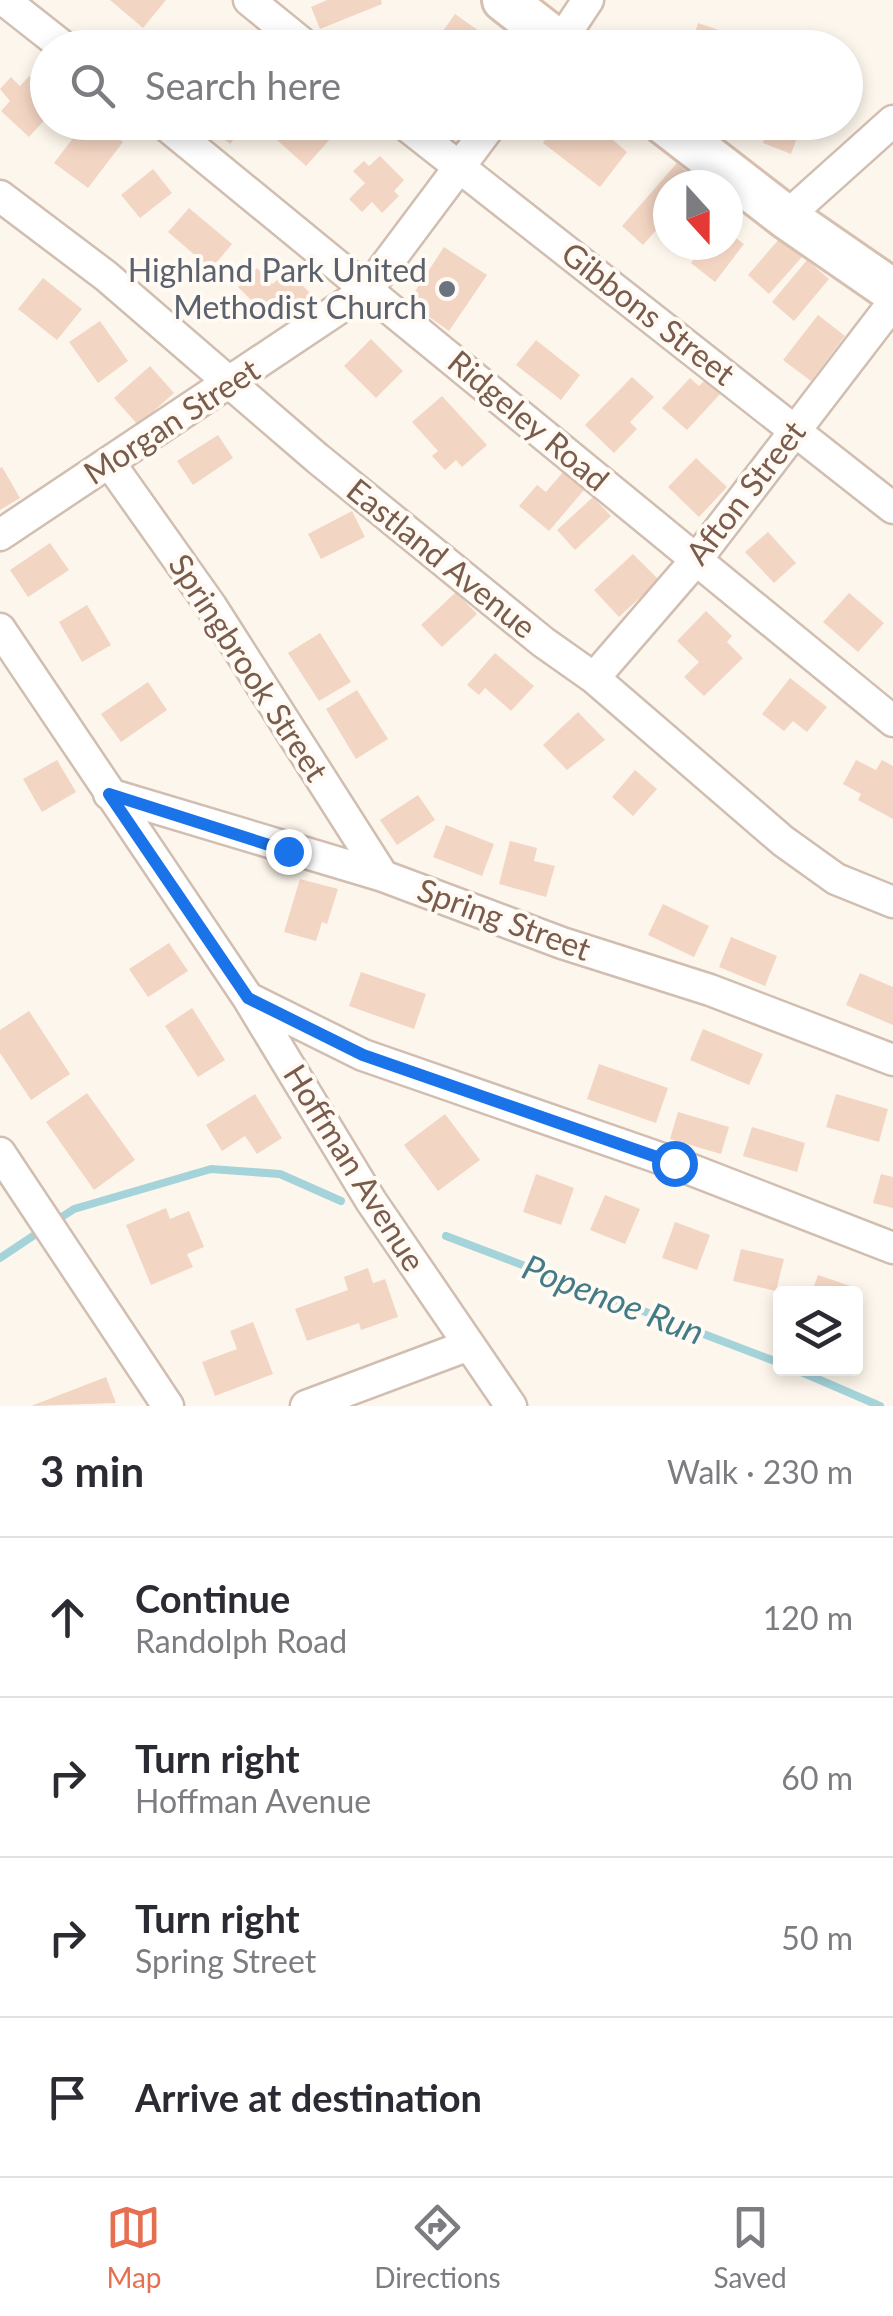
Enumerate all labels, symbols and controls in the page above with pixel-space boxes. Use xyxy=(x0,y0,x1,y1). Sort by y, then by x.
search box xyxy=(30,30,863,140)
icon: search xyxy=(65,58,120,113)
text: Search here xyxy=(145,62,341,108)
north arrow xyxy=(653,170,743,260)
street label: Gibbons Street xyxy=(555,233,744,393)
place label: Highland Park United Methodist Church xyxy=(128,250,427,326)
marker: Highland Park United Methodist Church xyxy=(436,278,458,300)
street label: Ridgeley Road xyxy=(441,341,617,498)
street label: Morgan Street xyxy=(76,349,267,492)
street label: Afton Street xyxy=(677,412,813,572)
street label: Eastland Avenue xyxy=(340,470,544,646)
street label: Springbrook Street xyxy=(161,546,337,788)
route end xyxy=(266,829,312,875)
street label: Spring Street xyxy=(413,869,597,968)
street label: Hoffman Avenue xyxy=(276,1057,434,1278)
route start xyxy=(652,1141,698,1187)
water label: Popenoe Run xyxy=(517,1244,710,1352)
map controls xyxy=(773,1286,863,1376)
button: layers xyxy=(773,1286,863,1376)
text: 3 min xyxy=(40,1446,144,1496)
text: Walk · 230 m xyxy=(667,1452,853,1491)
text: Continue xyxy=(135,1575,290,1621)
icon: ahead xyxy=(40,1590,95,1645)
text: 120 m xyxy=(763,1598,853,1637)
text: Randolph Road xyxy=(135,1621,347,1660)
text: Turn right xyxy=(135,1735,300,1781)
icon: right xyxy=(40,1750,95,1805)
text: 60 m xyxy=(781,1758,853,1797)
text: Hoffman Avenue xyxy=(135,1781,371,1820)
text: Turn right xyxy=(135,1895,300,1941)
icon: right xyxy=(40,1910,95,1965)
text: 50 m xyxy=(781,1918,853,1957)
text: Spring Street xyxy=(135,1941,316,1980)
icon: arrive xyxy=(40,2070,95,2125)
text: Arrive at destination xyxy=(135,2074,482,2120)
tab: Map xyxy=(106,2200,162,2294)
tab: Directions xyxy=(374,2200,501,2294)
tab: Saved xyxy=(713,2200,787,2294)

